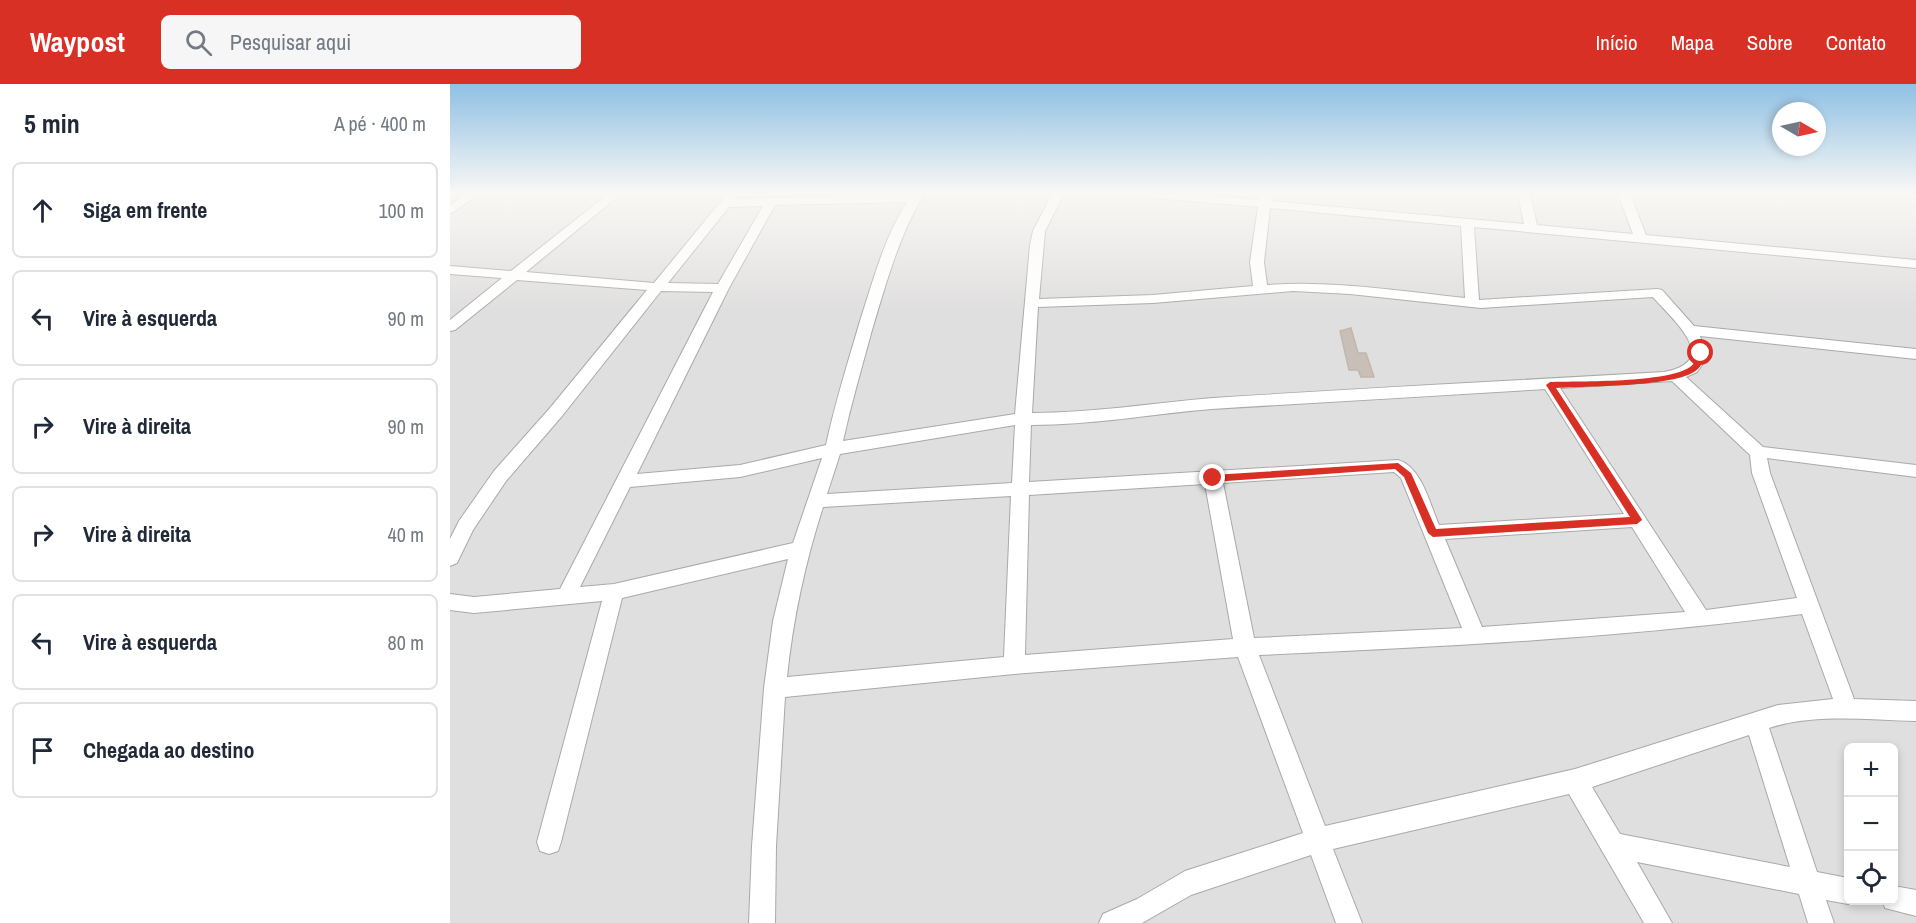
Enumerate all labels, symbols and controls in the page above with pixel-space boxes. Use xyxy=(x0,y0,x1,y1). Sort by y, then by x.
search box xyxy=(161,15,581,69)
text: Waypost xyxy=(30,23,125,61)
icon: search xyxy=(182,26,215,59)
text: Pesquisar aqui xyxy=(230,27,351,57)
text: Início xyxy=(1596,28,1638,57)
text: Mapa xyxy=(1671,28,1714,57)
text: Sobre xyxy=(1747,28,1793,57)
text: Contato xyxy=(1826,28,1886,57)
north arrow xyxy=(1772,102,1826,156)
text: 5 min xyxy=(24,106,80,141)
text: A pé · 400 m xyxy=(334,110,426,137)
icon: ahead xyxy=(26,194,59,227)
text: Siga em frente xyxy=(83,195,207,225)
text: 100 m xyxy=(378,197,424,224)
icon: left xyxy=(26,302,59,335)
text: Vire à esquerda xyxy=(83,303,217,333)
text: 90 m xyxy=(388,305,424,332)
route start xyxy=(1687,339,1713,365)
icon: right xyxy=(26,410,59,443)
text: Vire à direita xyxy=(83,411,191,441)
text: 90 m xyxy=(388,413,424,440)
route end xyxy=(1199,464,1225,490)
icon: right xyxy=(26,518,59,551)
text: Vire à direita xyxy=(83,519,191,549)
text: 40 m xyxy=(388,521,424,548)
icon: left xyxy=(26,626,59,659)
text: Vire à esquerda xyxy=(83,627,217,657)
text: 80 m xyxy=(388,629,424,656)
icon: arrive xyxy=(26,734,59,767)
text: Chegada ao destino xyxy=(83,735,254,765)
map controls xyxy=(1844,743,1898,905)
button: + xyxy=(1844,743,1898,797)
button: − xyxy=(1844,797,1898,851)
button: locate xyxy=(1844,851,1898,905)

